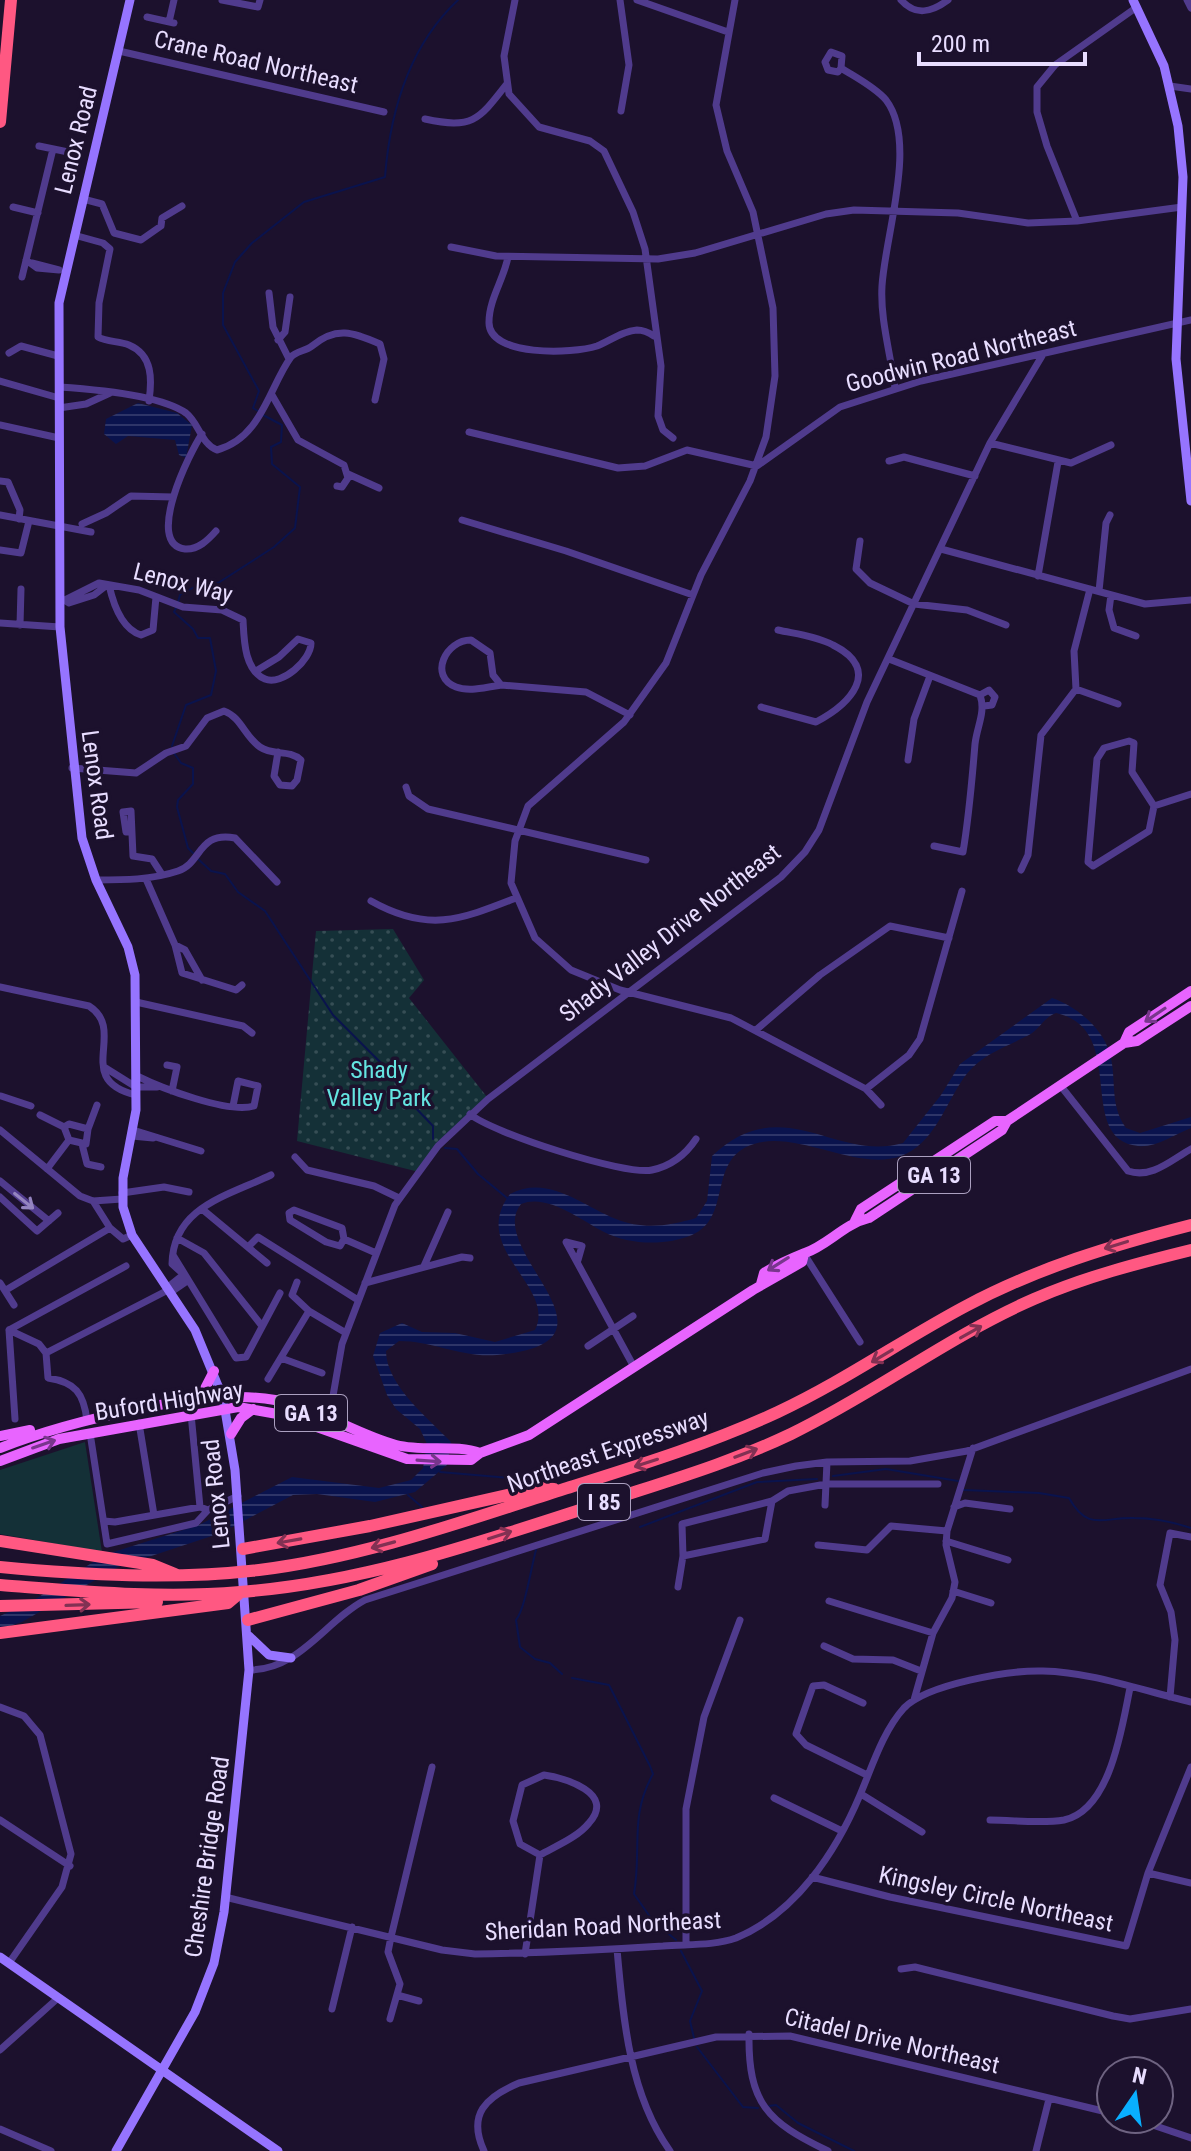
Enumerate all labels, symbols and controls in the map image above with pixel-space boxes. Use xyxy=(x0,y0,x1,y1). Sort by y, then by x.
scale bar xyxy=(919,16,1085,66)
street label: Crane Road Northeast xyxy=(151,25,361,99)
text: 200 m xyxy=(931,30,990,58)
street label: Lenox Road xyxy=(49,83,103,197)
street label: Goodwin Road Northeast xyxy=(843,314,1079,398)
street label: Lenox Way xyxy=(130,557,236,609)
street label: Lenox Road xyxy=(75,728,119,842)
street label: Shady Valley Drive Northeast xyxy=(554,838,786,1028)
one-way arrow xyxy=(1144,1007,1167,1023)
park label: Shady Valley Park xyxy=(327,1056,432,1112)
road number: GA 13 xyxy=(898,1157,970,1193)
one-way arrow xyxy=(14,1192,34,1210)
one-way arrow xyxy=(1103,1238,1129,1253)
one-way arrow xyxy=(767,1257,790,1273)
one-way arrow xyxy=(959,1324,983,1339)
one-way arrow xyxy=(871,1348,894,1364)
street label: Buford Highway xyxy=(93,1375,245,1427)
road number: GA 13 xyxy=(275,1395,347,1431)
street label: Northeast Expressway xyxy=(504,1403,712,1499)
one-way arrow xyxy=(31,1436,56,1450)
street label: Lenox Road xyxy=(196,1438,236,1550)
one-way arrow xyxy=(733,1445,758,1459)
one-way arrow xyxy=(415,1454,442,1469)
one-way arrow xyxy=(633,1457,658,1472)
road number: I 85 xyxy=(578,1484,630,1520)
one-way arrow xyxy=(487,1527,512,1542)
one-way arrow xyxy=(276,1534,302,1549)
one-way arrow xyxy=(371,1538,397,1553)
one-way arrow xyxy=(64,1597,91,1613)
street label: Cheshire Bridge Road xyxy=(179,1755,235,1959)
street label: Kingsley Circle Northeast xyxy=(876,1860,1116,1938)
street label: Sheridan Road Northeast xyxy=(484,1906,722,1946)
street label: Citadel Drive Northeast xyxy=(782,2003,1002,2079)
north arrow xyxy=(1095,2055,1175,2135)
text: N xyxy=(1130,2062,1149,2090)

